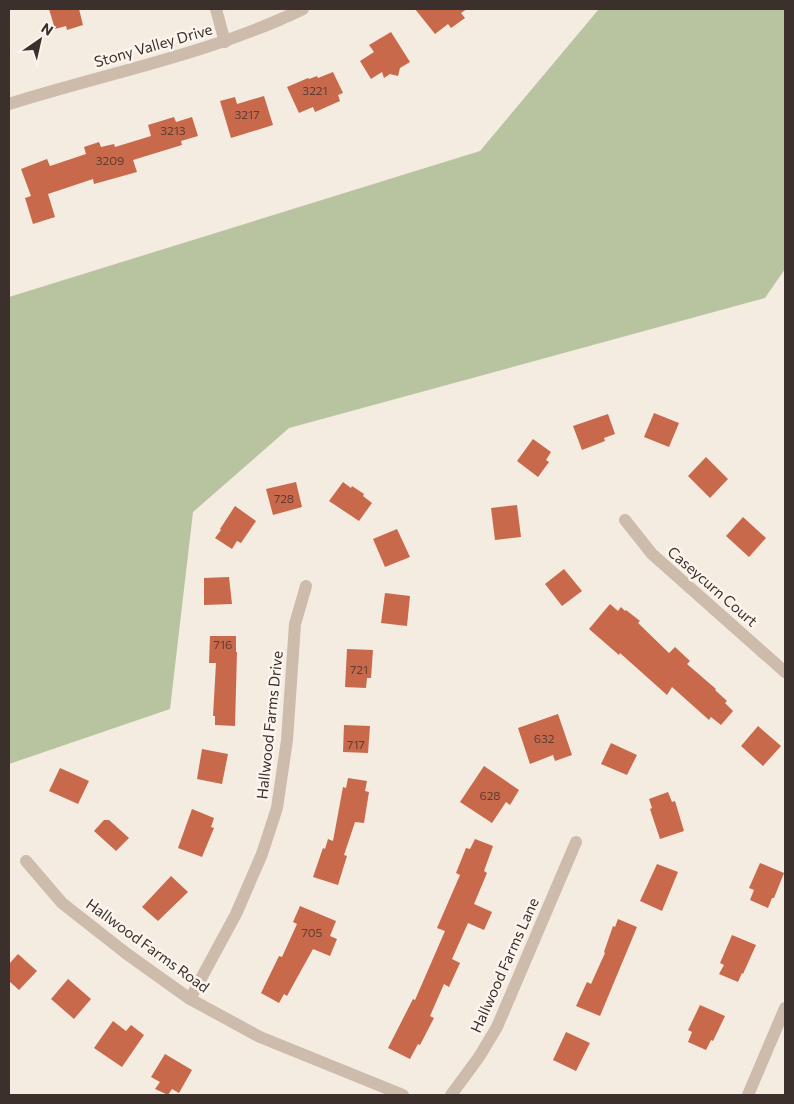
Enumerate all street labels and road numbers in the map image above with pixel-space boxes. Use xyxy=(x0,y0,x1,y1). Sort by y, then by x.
street label: Stony Valley Drive xyxy=(92,19,214,71)
street label: Caseycurn Court xyxy=(664,542,762,630)
street label: Hallwood Farms Drive xyxy=(252,650,286,800)
street label: Hallwood Farms Road xyxy=(83,894,213,996)
street label: Hallwood Farms Lane xyxy=(466,895,542,1035)

